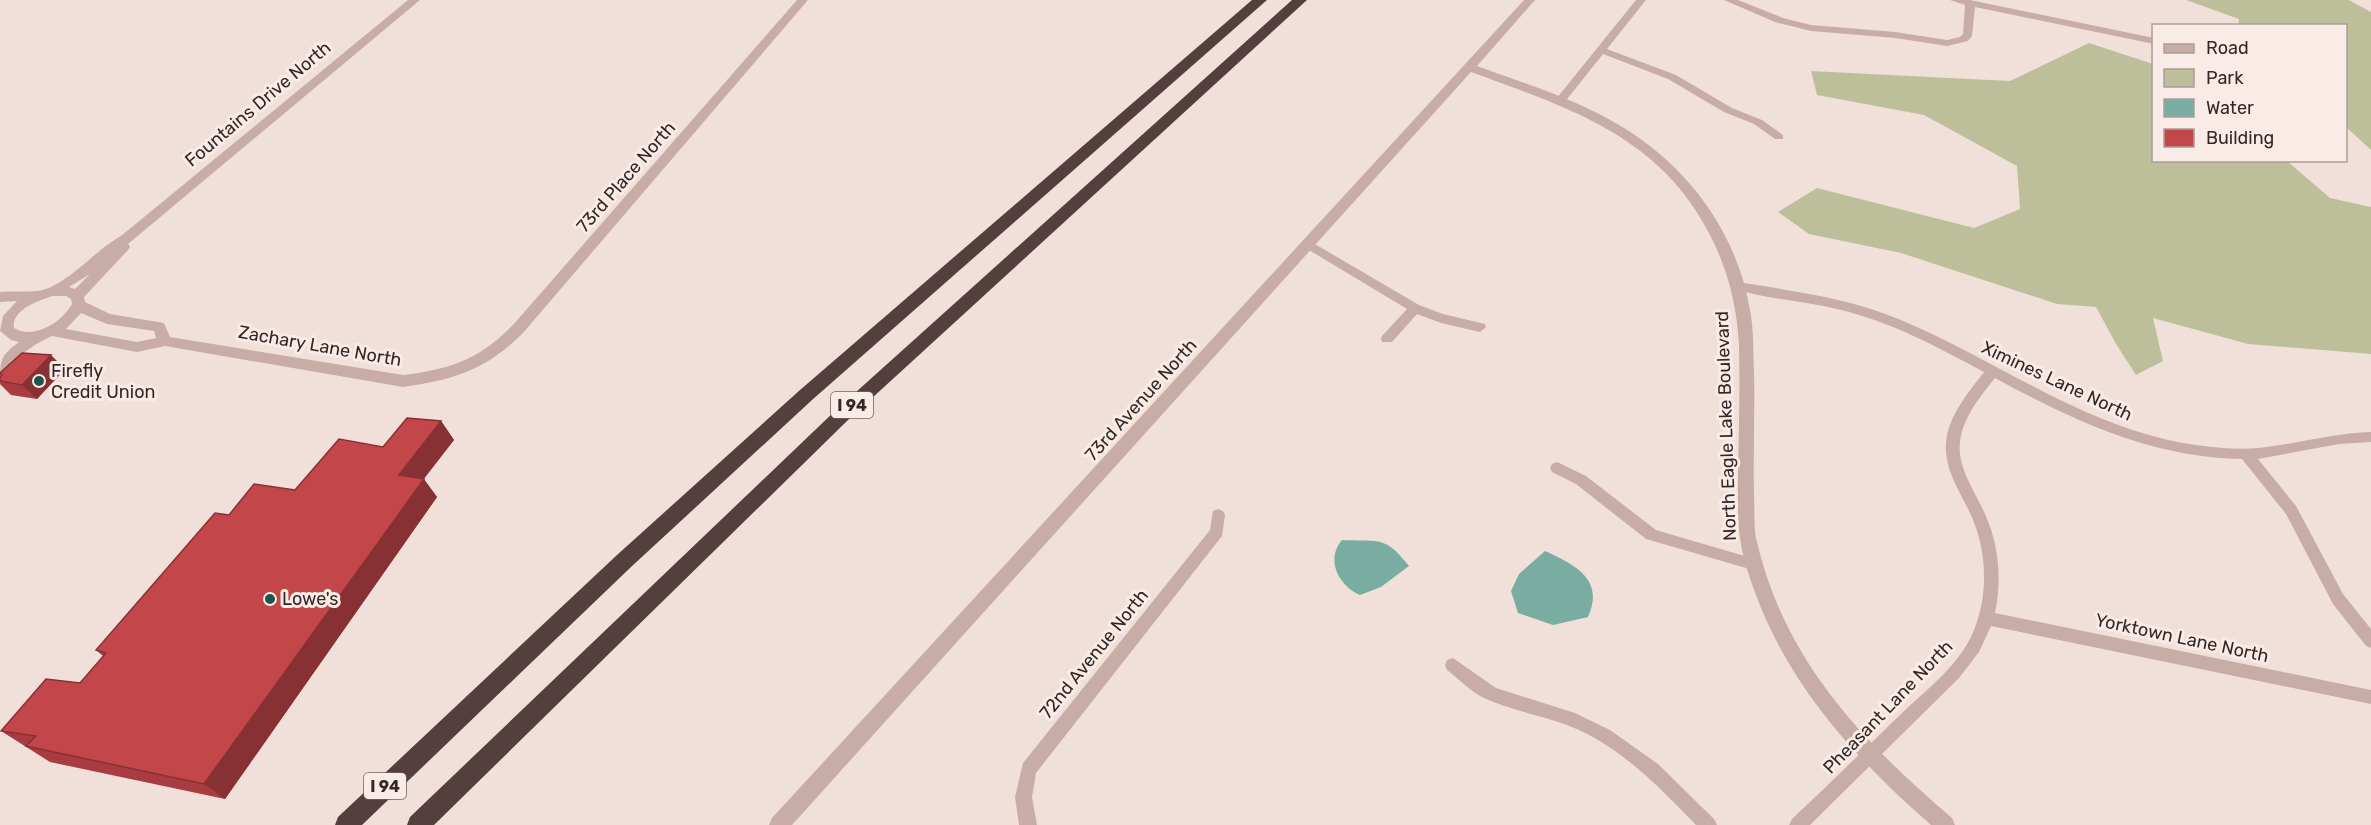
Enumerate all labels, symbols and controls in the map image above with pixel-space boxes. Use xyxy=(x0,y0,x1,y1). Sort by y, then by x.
legend xyxy=(2152,24,2347,162)
street label: Fountains Drive North xyxy=(181,37,335,171)
text: Road xyxy=(2206,37,2249,59)
text: Park xyxy=(2206,67,2244,89)
text: Water xyxy=(2206,97,2254,119)
street label: 73rd Place North xyxy=(572,117,680,237)
text: Building xyxy=(2206,127,2274,149)
street label: North Eagle Lake Boulevard xyxy=(1711,311,1741,541)
street label: Zachary Lane North xyxy=(237,321,403,371)
street label: 73rd Avenue North xyxy=(1080,334,1202,466)
street label: Ximines Lane North xyxy=(1978,336,2136,426)
place label: Firefly Credit Union xyxy=(51,360,155,403)
marker: Firefly Credit Union xyxy=(32,374,46,388)
road number: I 94 xyxy=(831,392,873,418)
street label: 72nd Avenue North xyxy=(1035,585,1153,723)
place label: Lowe's xyxy=(282,588,339,610)
marker: Lowe's xyxy=(263,592,277,606)
street label: Yorktown Lane North xyxy=(2093,609,2271,667)
street label: Pheasant Lane North xyxy=(1819,636,1957,778)
road number: I 94 xyxy=(364,773,406,799)

